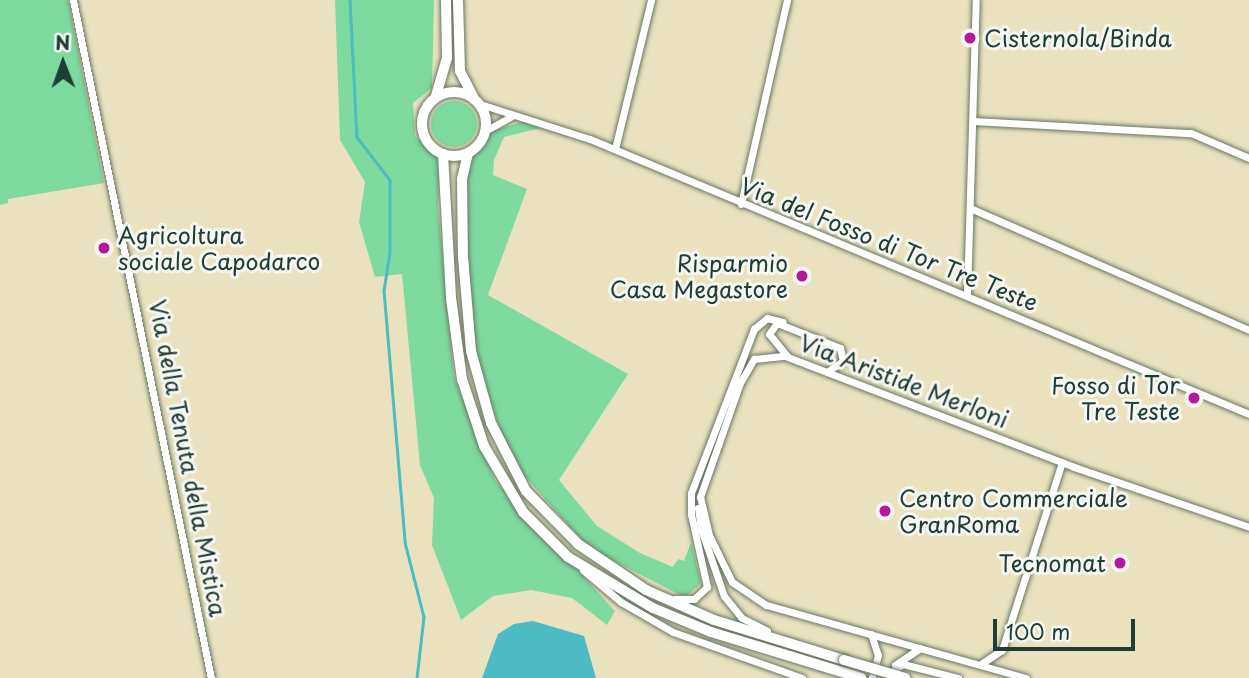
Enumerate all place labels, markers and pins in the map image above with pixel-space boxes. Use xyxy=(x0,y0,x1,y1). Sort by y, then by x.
place label: Cisternola/Binda xyxy=(984,24,1172,52)
marker: Cisternola/Binda xyxy=(962,30,978,46)
place label: Agricoltura sociale Capodarco xyxy=(118,221,322,275)
marker: Agricoltura sociale Capodarco xyxy=(96,240,112,256)
place label: Risparmio Casa Megastore xyxy=(610,249,788,303)
marker: Risparmio Casa Megastore xyxy=(794,268,810,284)
place label: Fosso di Tor Tre Teste xyxy=(1050,371,1180,425)
marker: Fosso di Tor Tre Teste xyxy=(1186,390,1202,406)
place label: Centro Commerciale GranRoma xyxy=(899,484,1129,538)
marker: Centro Commerciale GranRoma xyxy=(877,503,893,519)
place label: Tecnomat xyxy=(998,549,1106,577)
marker: Tecnomat xyxy=(1112,555,1128,571)

